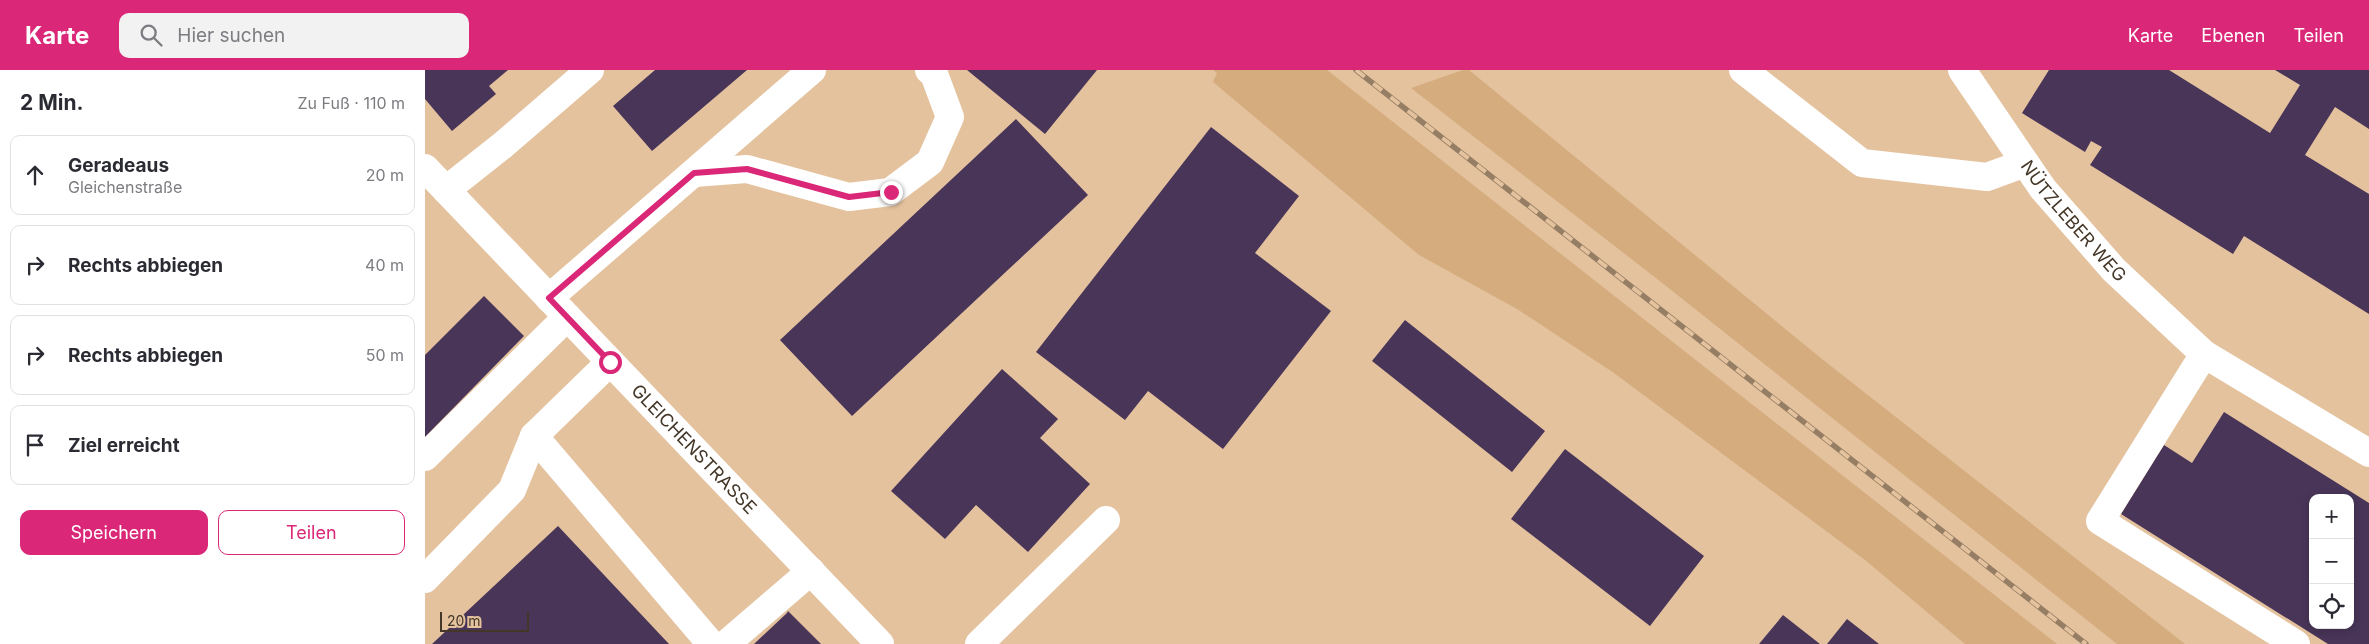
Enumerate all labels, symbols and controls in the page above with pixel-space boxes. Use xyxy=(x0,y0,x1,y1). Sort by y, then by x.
search box xyxy=(119,13,469,58)
text: Karte xyxy=(25,21,89,50)
icon: search xyxy=(137,21,165,49)
text: Hier suchen xyxy=(177,24,285,47)
text: Karte xyxy=(2128,25,2173,46)
text: Ebenen xyxy=(2201,25,2265,46)
text: Teilen xyxy=(2293,25,2344,46)
text: 2 Min. xyxy=(20,90,84,115)
text: Zu Fuß · 110 m xyxy=(298,93,405,113)
text: Geradeaus xyxy=(68,154,169,177)
street label: NÜTZLEBER WEG xyxy=(2017,156,2131,286)
icon: ahead xyxy=(21,161,49,189)
text: 20 m xyxy=(366,165,404,185)
text: Gleichenstraße xyxy=(68,177,182,197)
route end xyxy=(880,181,903,204)
icon: right xyxy=(21,251,49,279)
text: Rechts abbiegen xyxy=(68,254,223,277)
text: 40 m xyxy=(365,255,404,275)
icon: right xyxy=(21,341,49,369)
text: Rechts abbiegen xyxy=(68,344,223,367)
text: 50 m xyxy=(366,345,404,365)
route start xyxy=(599,351,622,374)
street label: GLEICHENSTRASSE xyxy=(627,380,761,518)
icon: arrive xyxy=(21,431,49,459)
text: Ziel erreicht xyxy=(68,434,180,457)
map controls xyxy=(2309,494,2354,629)
button: + xyxy=(2309,494,2354,539)
button: Speichern xyxy=(20,510,208,555)
button: Teilen xyxy=(218,510,405,555)
button: − xyxy=(2309,539,2354,584)
button: locate xyxy=(2309,584,2354,629)
scale bar xyxy=(440,609,529,632)
text: 20 m xyxy=(447,612,481,629)

